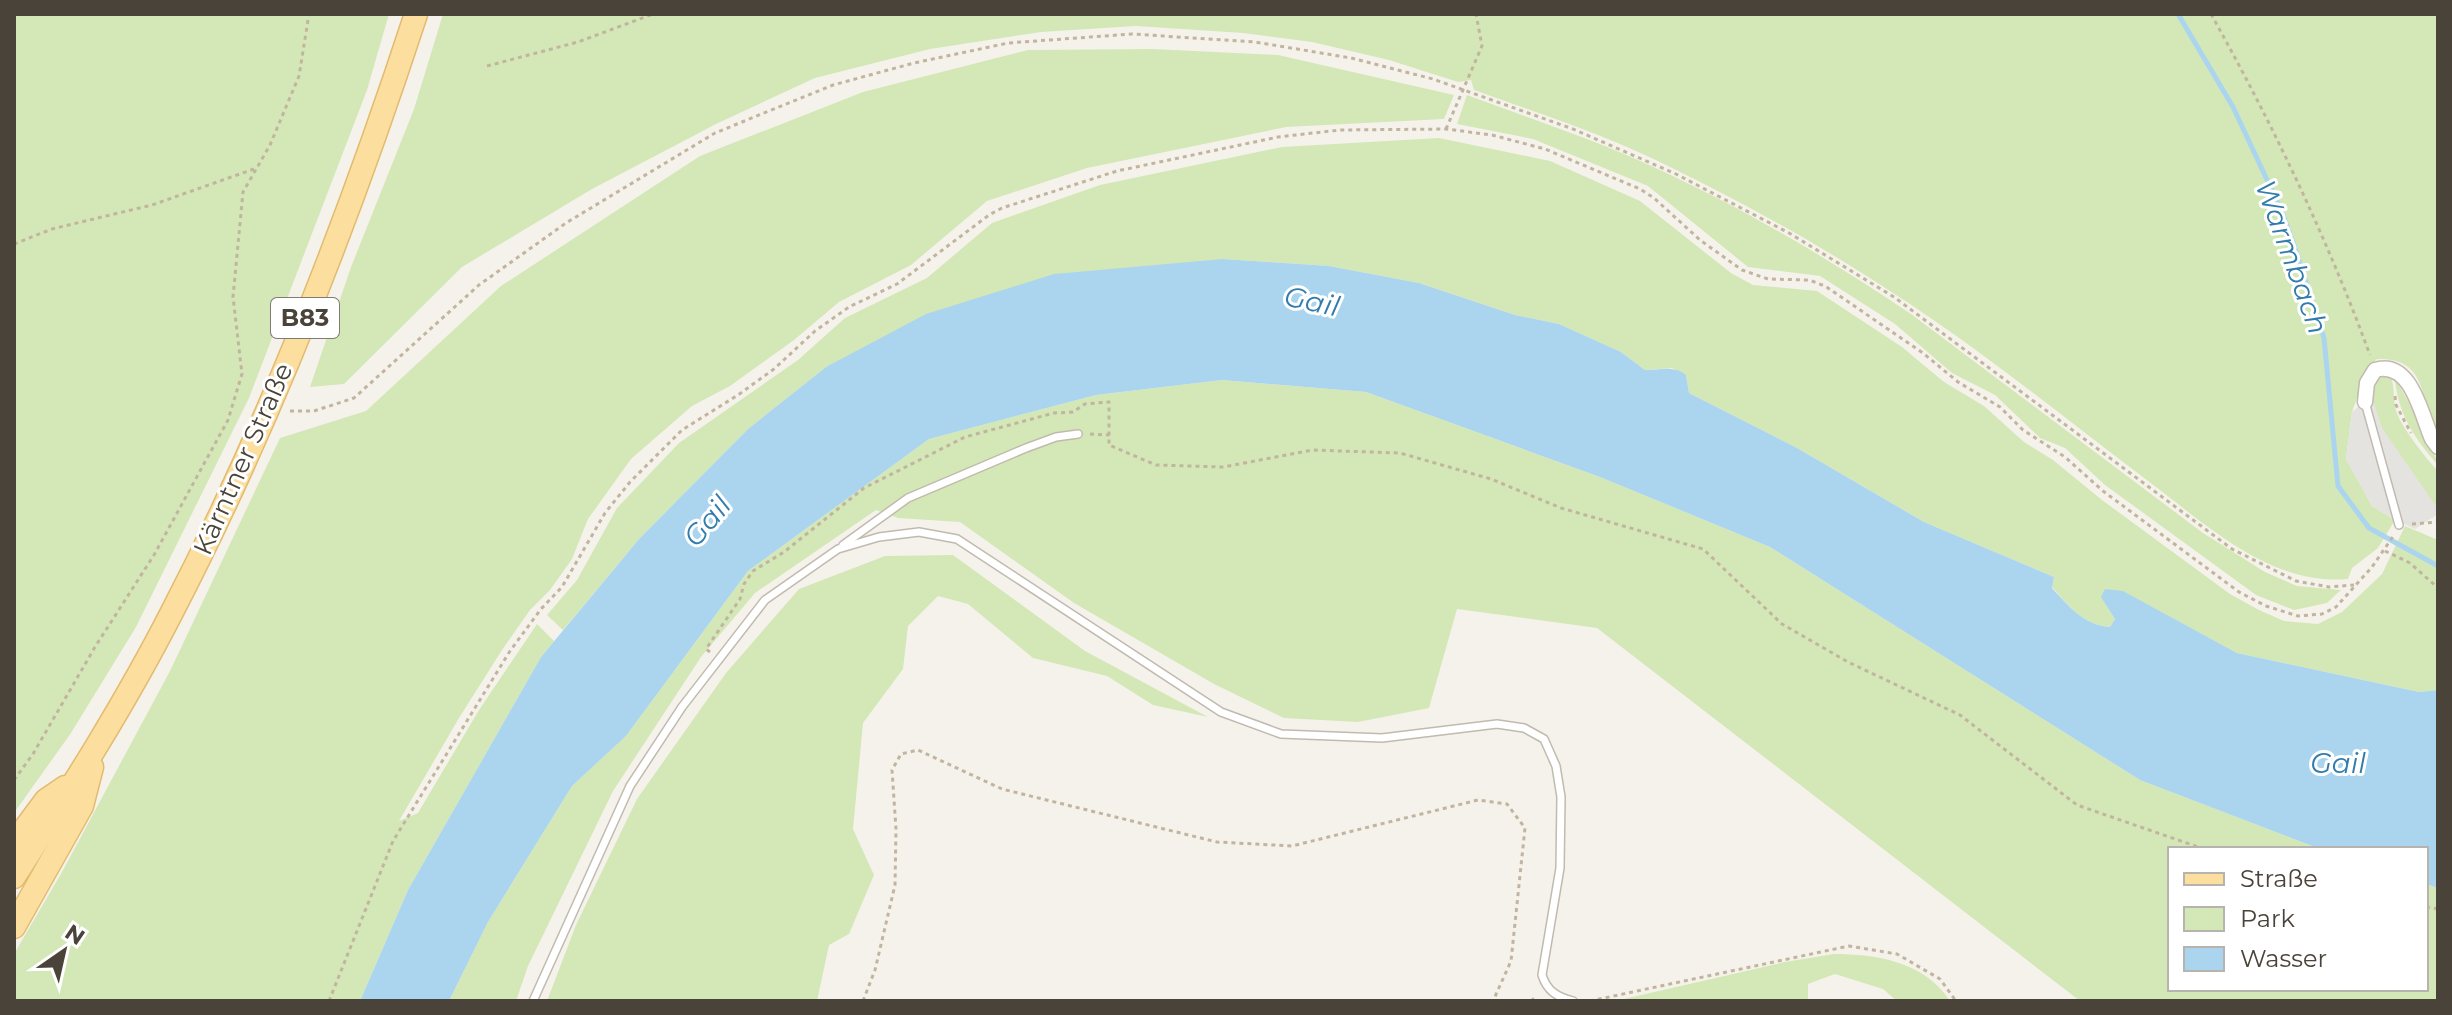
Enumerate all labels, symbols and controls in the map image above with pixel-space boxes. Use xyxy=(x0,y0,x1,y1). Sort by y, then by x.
water label: Warmbach xyxy=(2248,175,2336,339)
water label: Gail xyxy=(1281,279,1343,324)
road number: B83 xyxy=(271,298,339,338)
street label: Kärntner Straße xyxy=(186,358,300,560)
water label: Gail xyxy=(676,488,738,553)
water label: Gail xyxy=(2310,746,2366,780)
legend xyxy=(2168,847,2428,991)
text: Straße xyxy=(2240,864,2318,893)
text: Park xyxy=(2240,904,2295,933)
north arrow xyxy=(24,911,104,991)
text: N xyxy=(60,919,90,951)
text: Wasser xyxy=(2240,944,2327,973)

